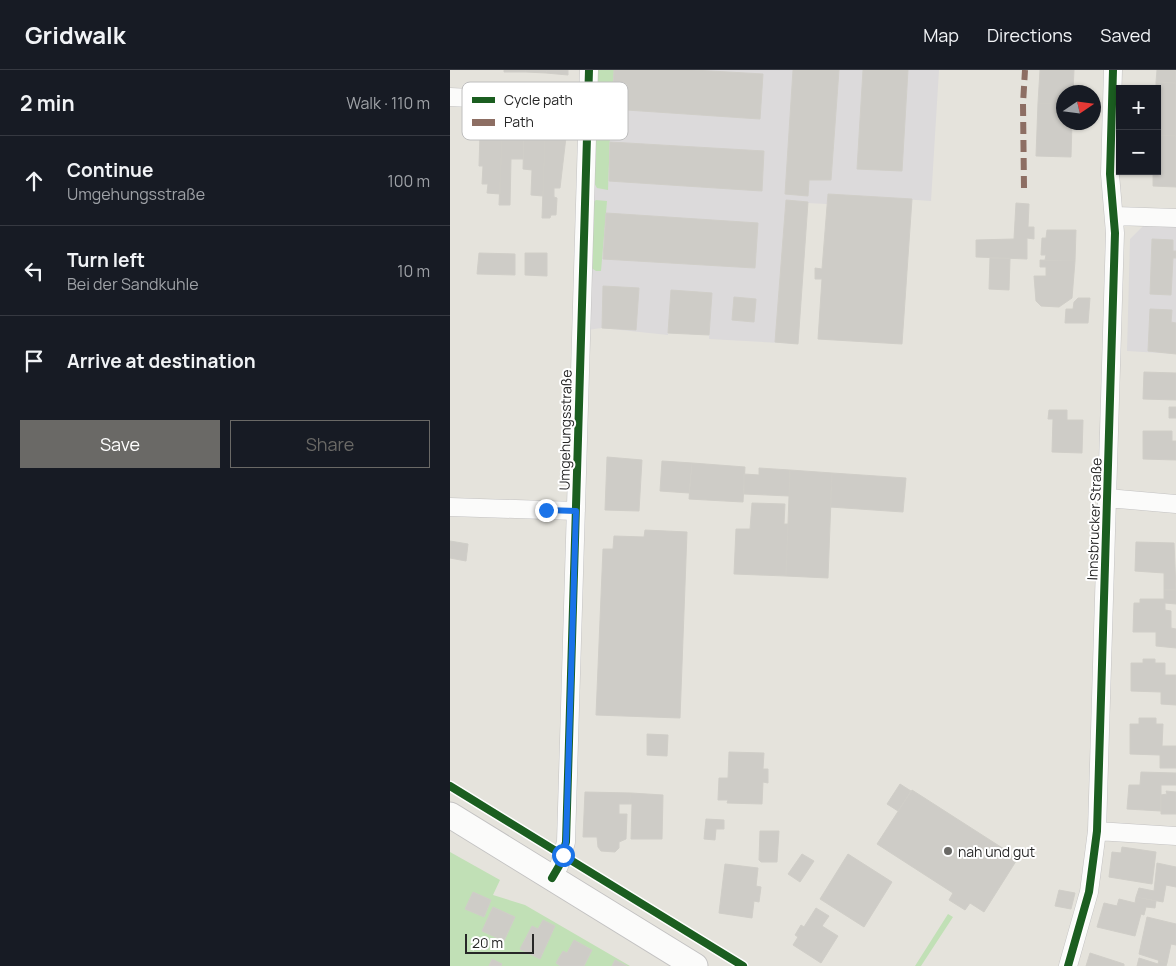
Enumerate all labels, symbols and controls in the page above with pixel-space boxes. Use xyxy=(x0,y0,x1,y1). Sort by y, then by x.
text: Gridwalk xyxy=(25,18,126,51)
text: Map xyxy=(923,23,959,47)
text: Directions xyxy=(987,23,1072,47)
text: Saved xyxy=(1100,23,1151,47)
legend xyxy=(462,82,628,140)
north arrow xyxy=(1056,85,1101,130)
map controls xyxy=(1116,85,1161,175)
button: + xyxy=(1116,85,1161,130)
text: 2 min xyxy=(20,89,75,117)
text: Cycle path xyxy=(504,90,573,109)
text: Walk · 110 m xyxy=(346,92,430,114)
text: Path xyxy=(504,112,534,131)
button: − xyxy=(1116,130,1161,175)
text: Continue xyxy=(67,157,153,183)
icon: ahead xyxy=(20,167,48,195)
text: 100 m xyxy=(387,170,430,192)
text: Umgehungsstraße xyxy=(67,183,205,205)
text: Turn left xyxy=(67,247,145,273)
icon: left xyxy=(20,257,48,285)
text: 10 m xyxy=(397,260,430,282)
text: Bei der Sandkuhle xyxy=(67,273,199,295)
icon: arrive xyxy=(20,347,48,375)
text: Arrive at destination xyxy=(67,348,256,374)
street label: Umgehungsstraße xyxy=(554,369,576,491)
button: Save xyxy=(20,420,220,468)
button: Share xyxy=(230,420,430,468)
street label: Innsbrucker Straße xyxy=(1082,457,1106,581)
route end xyxy=(535,499,558,522)
place label: nah und gut xyxy=(958,842,1035,861)
route start xyxy=(552,844,575,867)
marker: nah und gut xyxy=(942,845,954,857)
scale bar xyxy=(465,931,534,954)
text: 20 m xyxy=(472,933,503,952)

